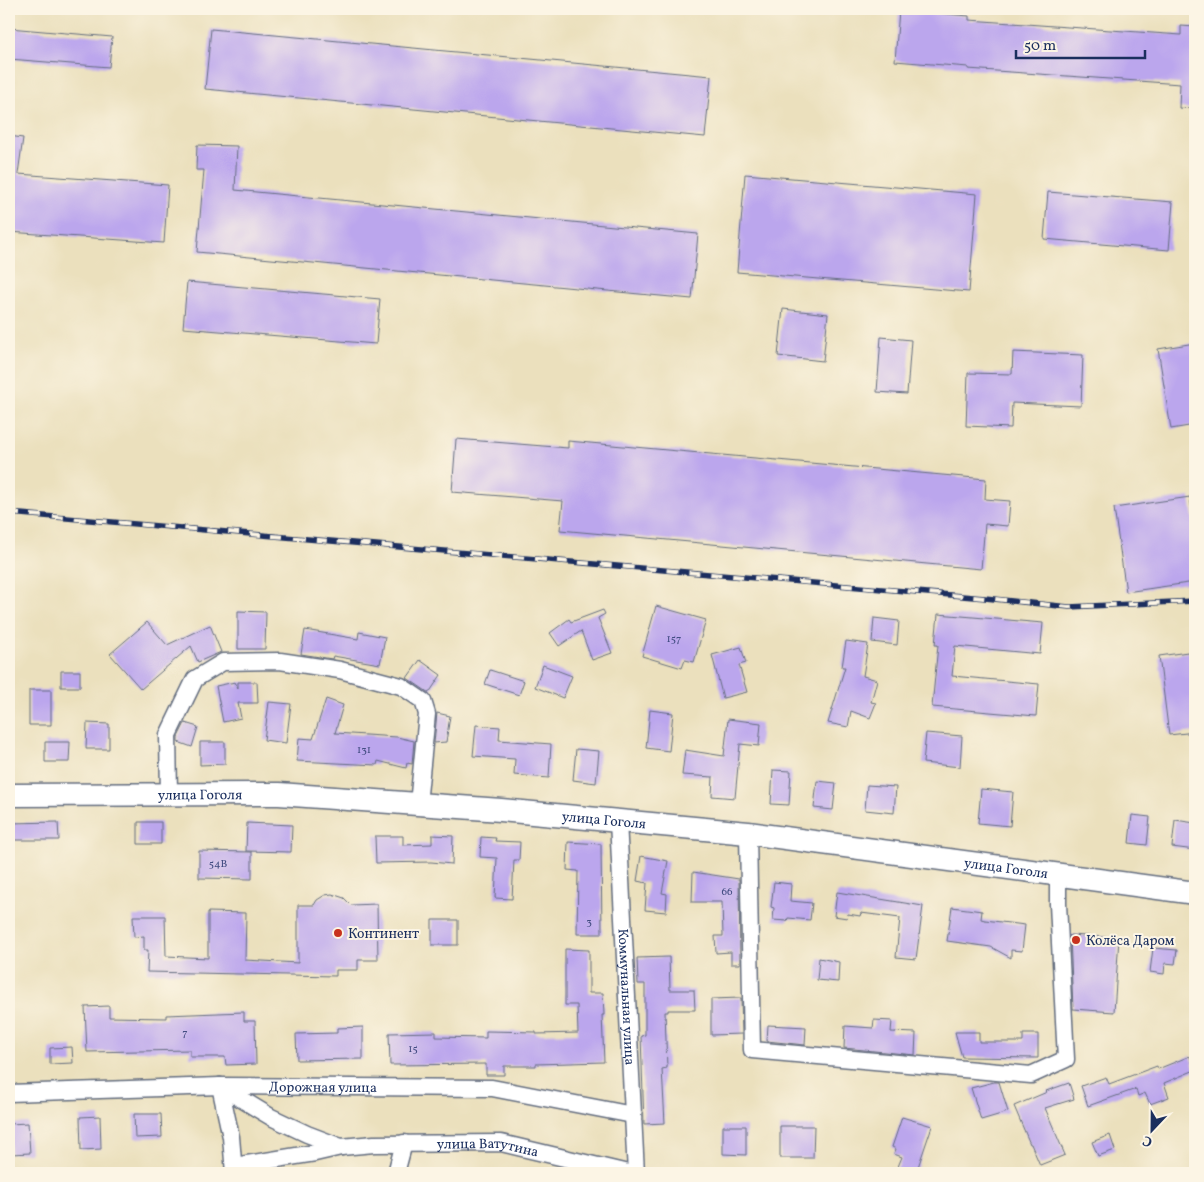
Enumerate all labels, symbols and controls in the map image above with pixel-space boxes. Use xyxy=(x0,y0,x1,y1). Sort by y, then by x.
scale bar xyxy=(1016,28,1145,60)
text: 50 m xyxy=(1024,36,1056,57)
house number: 157 xyxy=(667,632,681,647)
house number: 131 xyxy=(357,743,371,758)
street label: улица Гоголя xyxy=(158,786,242,805)
street label: улица Гоголя xyxy=(561,808,647,834)
street label: улица Гоголя xyxy=(963,854,1049,884)
house number: 54В xyxy=(209,857,227,872)
house number: 66 xyxy=(721,885,733,900)
house number: 3 xyxy=(586,915,592,930)
place label: Континент xyxy=(348,925,419,944)
marker: Континент xyxy=(332,927,344,939)
street label: Коммунальная улица xyxy=(613,928,638,1066)
place label: Колёса Даром xyxy=(1086,932,1175,951)
marker: Колёса Даром xyxy=(1070,934,1082,946)
house number: 7 xyxy=(182,1026,188,1041)
house number: 15 xyxy=(408,1042,418,1057)
street label: Дорожная улица xyxy=(269,1078,377,1098)
north arrow xyxy=(1126,1104,1176,1154)
text: С xyxy=(1140,1130,1155,1151)
street label: улица Ватутина xyxy=(437,1135,540,1163)

